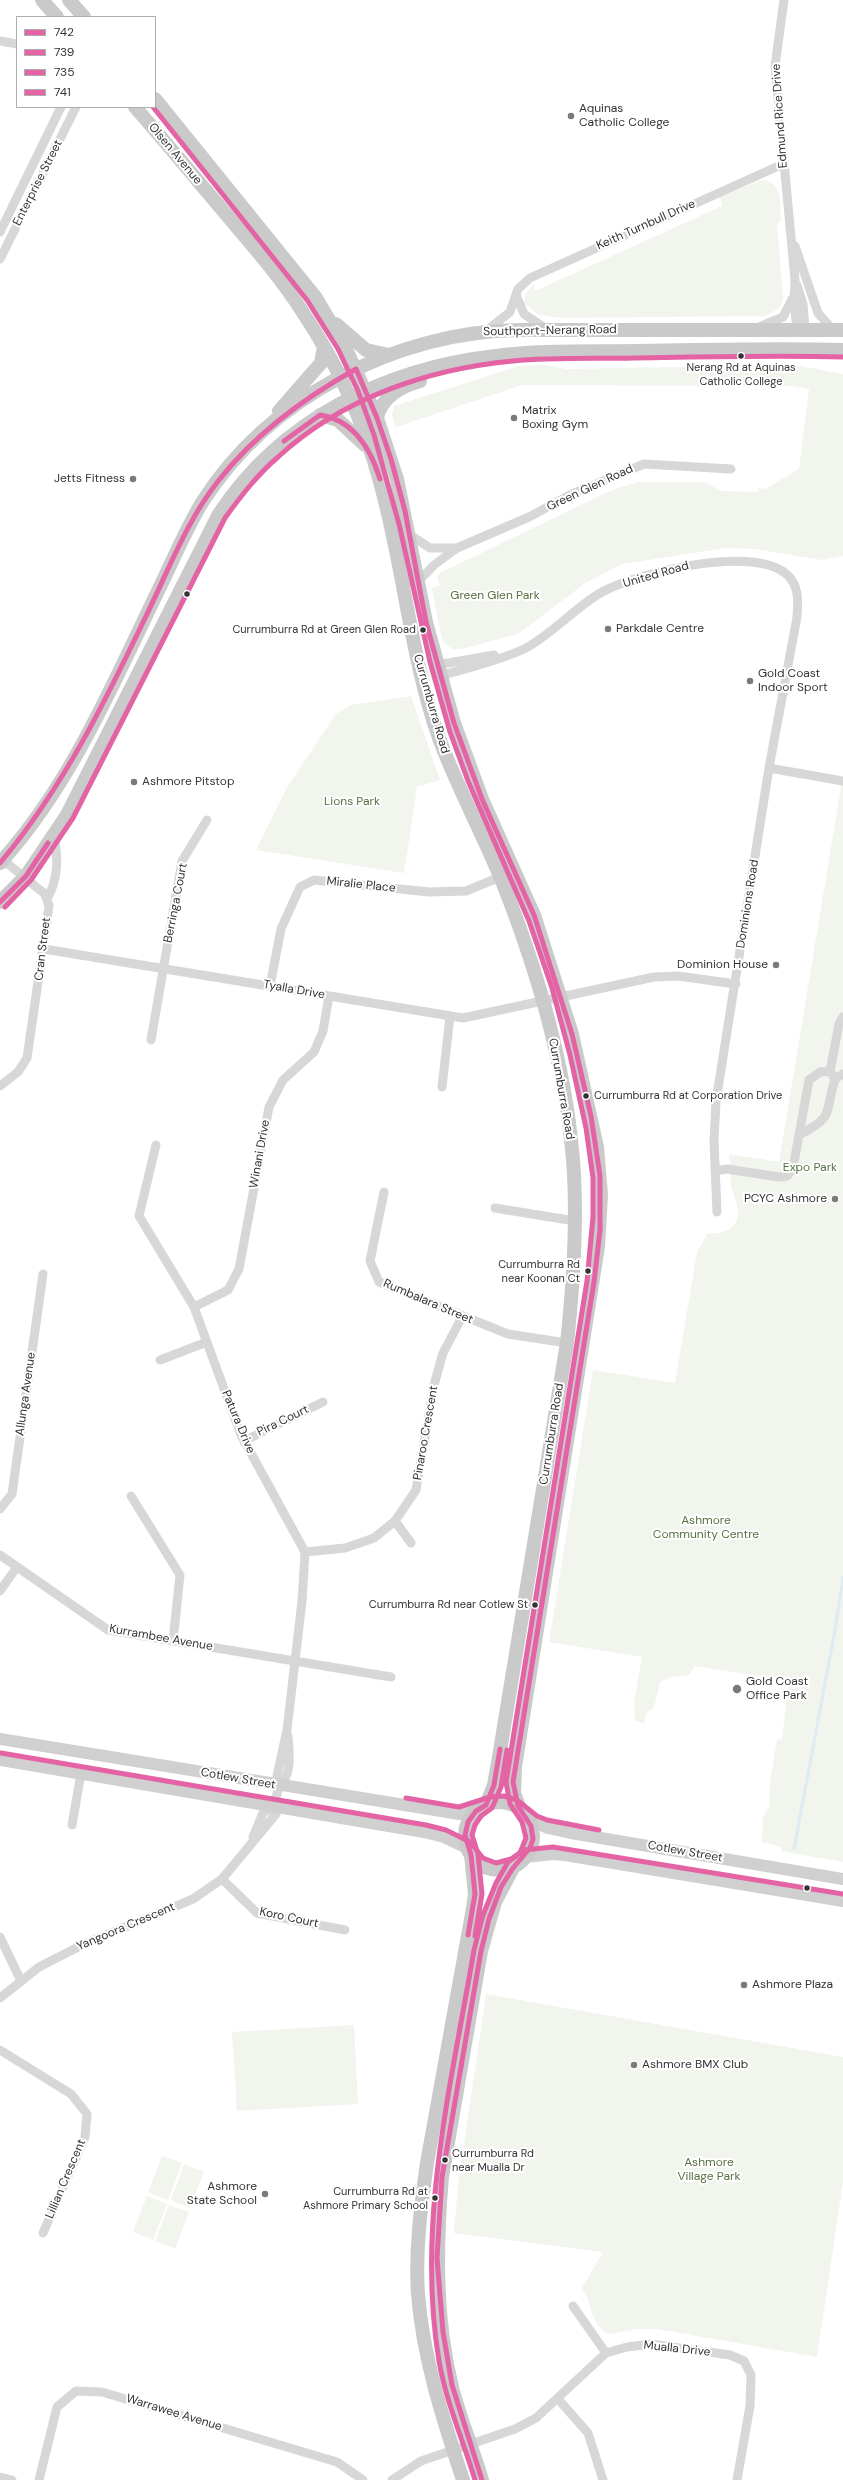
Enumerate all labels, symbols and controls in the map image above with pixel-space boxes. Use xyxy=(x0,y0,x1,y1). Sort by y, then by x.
legend xyxy=(16,16,156,108)
text: 742 xyxy=(54,24,74,40)
text: 739 xyxy=(54,44,74,60)
street label: Edmund Rice Drive xyxy=(769,63,791,169)
text: 735 xyxy=(54,64,75,80)
text: 741 xyxy=(54,84,71,100)
place label: Aquinas Catholic College xyxy=(579,102,669,130)
marker: Aquinas Catholic College xyxy=(566,111,576,121)
street label: Olsen Avenue xyxy=(145,120,205,188)
street label: Enterprise Street xyxy=(10,138,66,228)
street label: Keith Turnbull Drive xyxy=(594,197,698,253)
street label: Southport-Nerang Road xyxy=(483,323,617,339)
marker: Nerang Rd at Aquinas Catholic College xyxy=(736,351,746,361)
place label: Nerang Rd at Aquinas Catholic College xyxy=(686,361,796,387)
place label: Matrix Boxing Gym xyxy=(522,404,588,432)
marker: Matrix Boxing Gym xyxy=(509,413,519,423)
street label: Green Glen Road xyxy=(545,462,635,514)
place label: Jetts Fitness xyxy=(54,472,125,486)
marker: Jetts Fitness xyxy=(128,474,138,484)
street label: United Road xyxy=(622,559,690,591)
unlabelled marker xyxy=(182,589,192,599)
park label: Green Glen Park xyxy=(450,589,540,603)
place label: Parkdale Centre xyxy=(616,622,704,636)
place label: Currumburra Rd at Green Glen Road xyxy=(232,623,416,637)
marker: Parkdale Centre xyxy=(603,624,613,634)
marker: Currumburra Rd at Green Glen Road xyxy=(418,625,428,635)
street label: Currumburra Road xyxy=(410,653,452,755)
place label: Gold Coast Indoor Sport xyxy=(758,667,828,695)
marker: Gold Coast Indoor Sport xyxy=(745,676,755,686)
place label: Ashmore Pitstop xyxy=(142,775,234,789)
marker: Ashmore Pitstop xyxy=(129,777,139,787)
park label: Lions Park xyxy=(324,795,380,809)
street label: Dominions Road xyxy=(734,858,762,950)
street label: Berringa Court xyxy=(161,862,191,944)
street label: Miralie Place xyxy=(326,874,396,896)
street label: Cran Street xyxy=(32,917,54,981)
place label: Dominion House xyxy=(677,958,768,972)
marker: Dominion House xyxy=(771,960,781,970)
street label: Tyalla Drive xyxy=(262,977,326,1003)
street label: Currumburra Road xyxy=(545,1037,577,1141)
place label: Currumburra Rd at Corporation Drive xyxy=(594,1089,782,1103)
marker: Currumburra Rd at Corporation Drive xyxy=(581,1091,591,1101)
street label: Winani Drive xyxy=(247,1119,273,1189)
park label: Expo Park xyxy=(783,1161,837,1175)
place label: PCYC Ashmore xyxy=(744,1192,827,1206)
marker: PCYC Ashmore xyxy=(830,1194,840,1204)
place label: Currumburra Rd near Koonan Ct xyxy=(498,1258,580,1284)
marker: Currumburra Rd near Koonan Ct xyxy=(583,1266,593,1276)
street label: Rumbalara Street xyxy=(381,1277,475,1327)
street label: Allunga Avenue xyxy=(13,1351,39,1437)
street label: Currumburra Road xyxy=(537,1382,567,1486)
street label: Pinaroo Crescent xyxy=(411,1385,441,1481)
street label: Patura Drive xyxy=(218,1388,258,1456)
street label: Pira Court xyxy=(255,1402,311,1440)
park label: Ashmore Community Centre xyxy=(653,1514,759,1542)
place label: Currumburra Rd near Cotlew St xyxy=(369,1598,528,1612)
marker: Currumburra Rd near Cotlew St xyxy=(530,1600,540,1610)
street label: Kurrambee Avenue xyxy=(108,1622,214,1654)
place label: Gold Coast Office Park xyxy=(746,1675,808,1703)
marker: Gold Coast Office Park xyxy=(731,1683,743,1695)
street label: Cotlew Street xyxy=(199,1765,277,1793)
street label: Cotlew Street xyxy=(646,1838,724,1866)
unlabelled marker xyxy=(802,1883,812,1893)
street label: Yangoora Crescent xyxy=(75,1900,177,1954)
street label: Koro Court xyxy=(258,1905,320,1931)
place label: Ashmore Plaza xyxy=(752,1978,833,1992)
marker: Ashmore Plaza xyxy=(739,1980,749,1990)
place label: Ashmore BMX Club xyxy=(642,2058,748,2072)
marker: Ashmore BMX Club xyxy=(629,2060,639,2070)
street label: Lillian Crescent xyxy=(43,2137,89,2221)
place label: Currumburra Rd near Mualla Dr xyxy=(452,2147,534,2173)
marker: Currumburra Rd near Mualla Dr xyxy=(440,2155,450,2165)
park label: Ashmore Village Park xyxy=(678,2156,740,2184)
place label: Ashmore State School xyxy=(187,2180,257,2208)
place label: Currumburra Rd at Ashmore Primary School xyxy=(303,2185,428,2211)
marker: Ashmore State School xyxy=(260,2189,270,2199)
marker: Currumburra Rd at Ashmore Primary School xyxy=(430,2193,440,2203)
street label: Mualla Drive xyxy=(643,2338,711,2360)
street label: Warrawee Avenue xyxy=(124,2392,224,2434)

